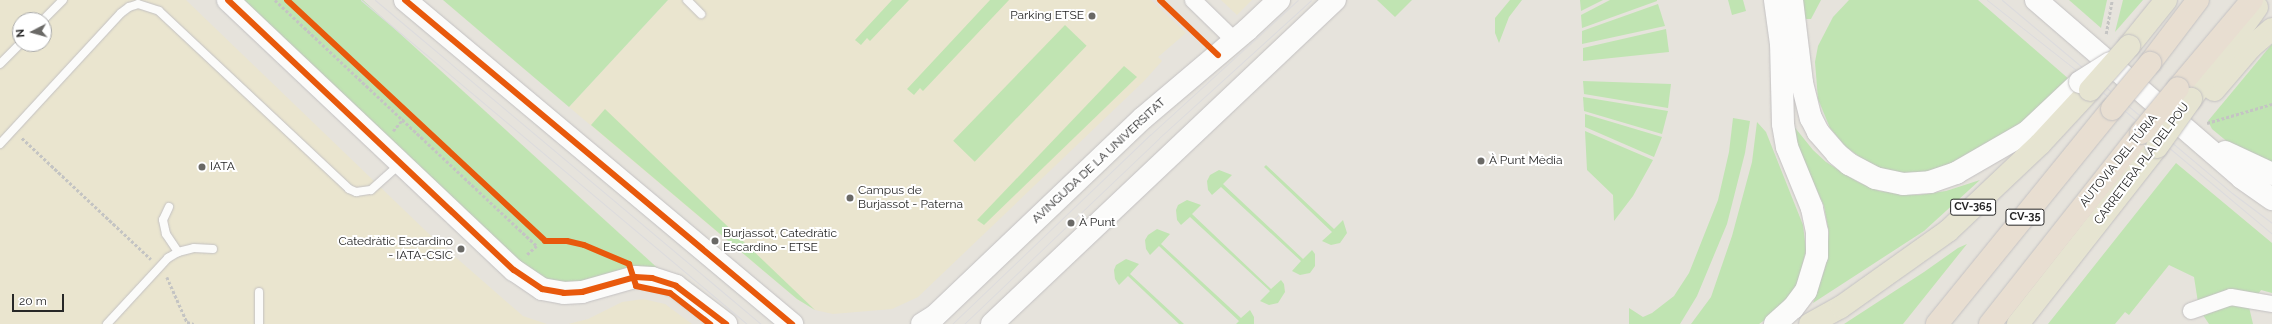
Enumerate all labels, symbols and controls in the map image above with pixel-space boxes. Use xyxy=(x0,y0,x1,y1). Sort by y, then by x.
place label: Parking ETSE xyxy=(1010,9,1084,23)
marker: Parking ETSE xyxy=(1087,11,1097,21)
north arrow xyxy=(12,12,52,52)
text: N xyxy=(14,28,27,38)
street label: AVINGUDA DE LA UNIVERSITAT xyxy=(1029,95,1169,227)
street label: CARRETERA PLA DEL POU xyxy=(2091,100,2193,228)
street label: AUTOVIA DEL TÚRIA xyxy=(2077,111,2161,211)
place label: À Punt Mèdia xyxy=(1489,154,1563,168)
marker: À Punt Mèdia xyxy=(1476,156,1486,166)
place label: IATA xyxy=(210,160,235,174)
marker: IATA xyxy=(197,162,207,172)
place label: Campus de Burjassot - Paterna xyxy=(858,184,963,212)
marker: Campus de Burjassot - Paterna xyxy=(845,193,855,203)
road number: CV-365 xyxy=(1950,198,1996,216)
road number: CV-35 xyxy=(2005,208,2045,226)
place label: À Punt xyxy=(1079,216,1116,230)
marker: À Punt xyxy=(1066,218,1076,228)
place label: Burjassot, Catedràtic Escardino - ETSE xyxy=(723,227,837,255)
place label: Catedràtic Escardino - IATA-CSIC xyxy=(338,235,453,263)
marker: Burjassot, Catedràtic Escardino - ETSE xyxy=(710,236,720,246)
marker: Catedràtic Escardino - IATA-CSIC xyxy=(456,244,466,254)
scale bar xyxy=(14,286,66,312)
text: 20 m xyxy=(19,294,47,308)

